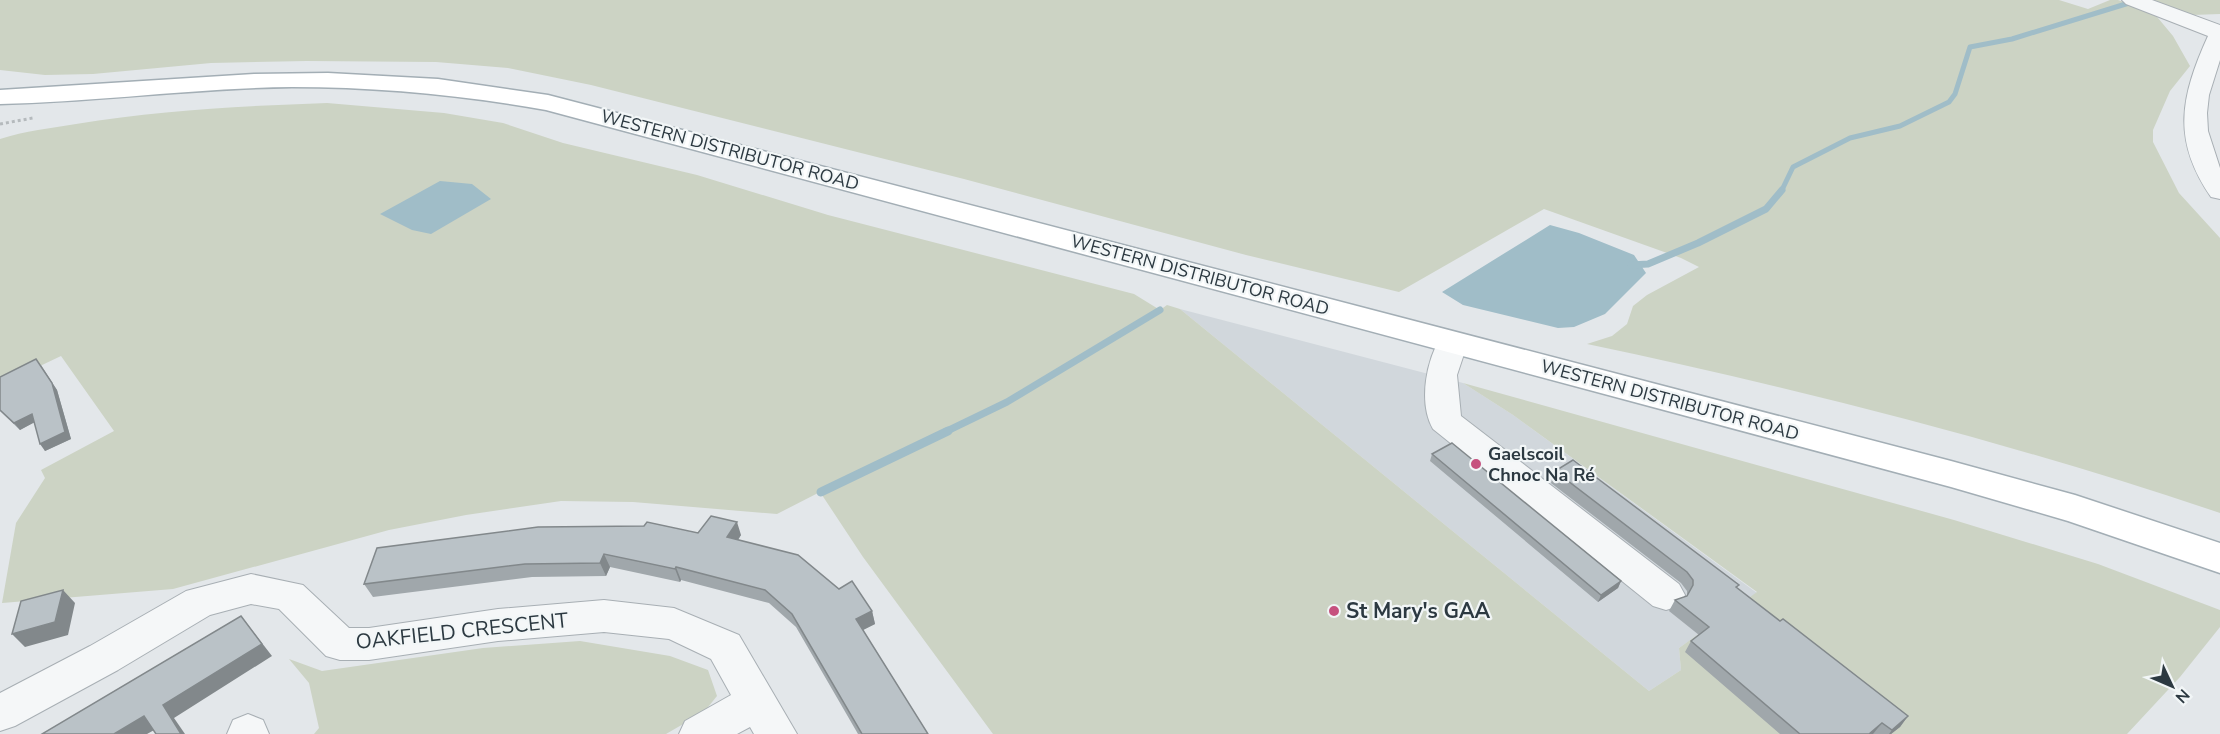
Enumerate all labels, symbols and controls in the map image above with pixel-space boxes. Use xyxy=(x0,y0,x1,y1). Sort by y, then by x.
street label: WESTERN DISTRIBUTOR ROAD xyxy=(598,104,862,196)
street label: WESTERN DISTRIBUTOR ROAD xyxy=(1068,229,1332,321)
street label: WESTERN DISTRIBUTOR ROAD xyxy=(1538,354,1802,446)
place label: Gaelscoil Chnoc Na Ré xyxy=(1488,442,1595,487)
marker: Gaelscoil Chnoc Na Ré xyxy=(1469,457,1483,471)
place label: St Mary's GAA xyxy=(1346,597,1491,625)
marker: St Mary's GAA xyxy=(1327,604,1341,618)
street label: OAKFIELD CRESCENT xyxy=(354,606,570,656)
north arrow xyxy=(2142,656,2202,716)
text: N xyxy=(2170,684,2194,708)

